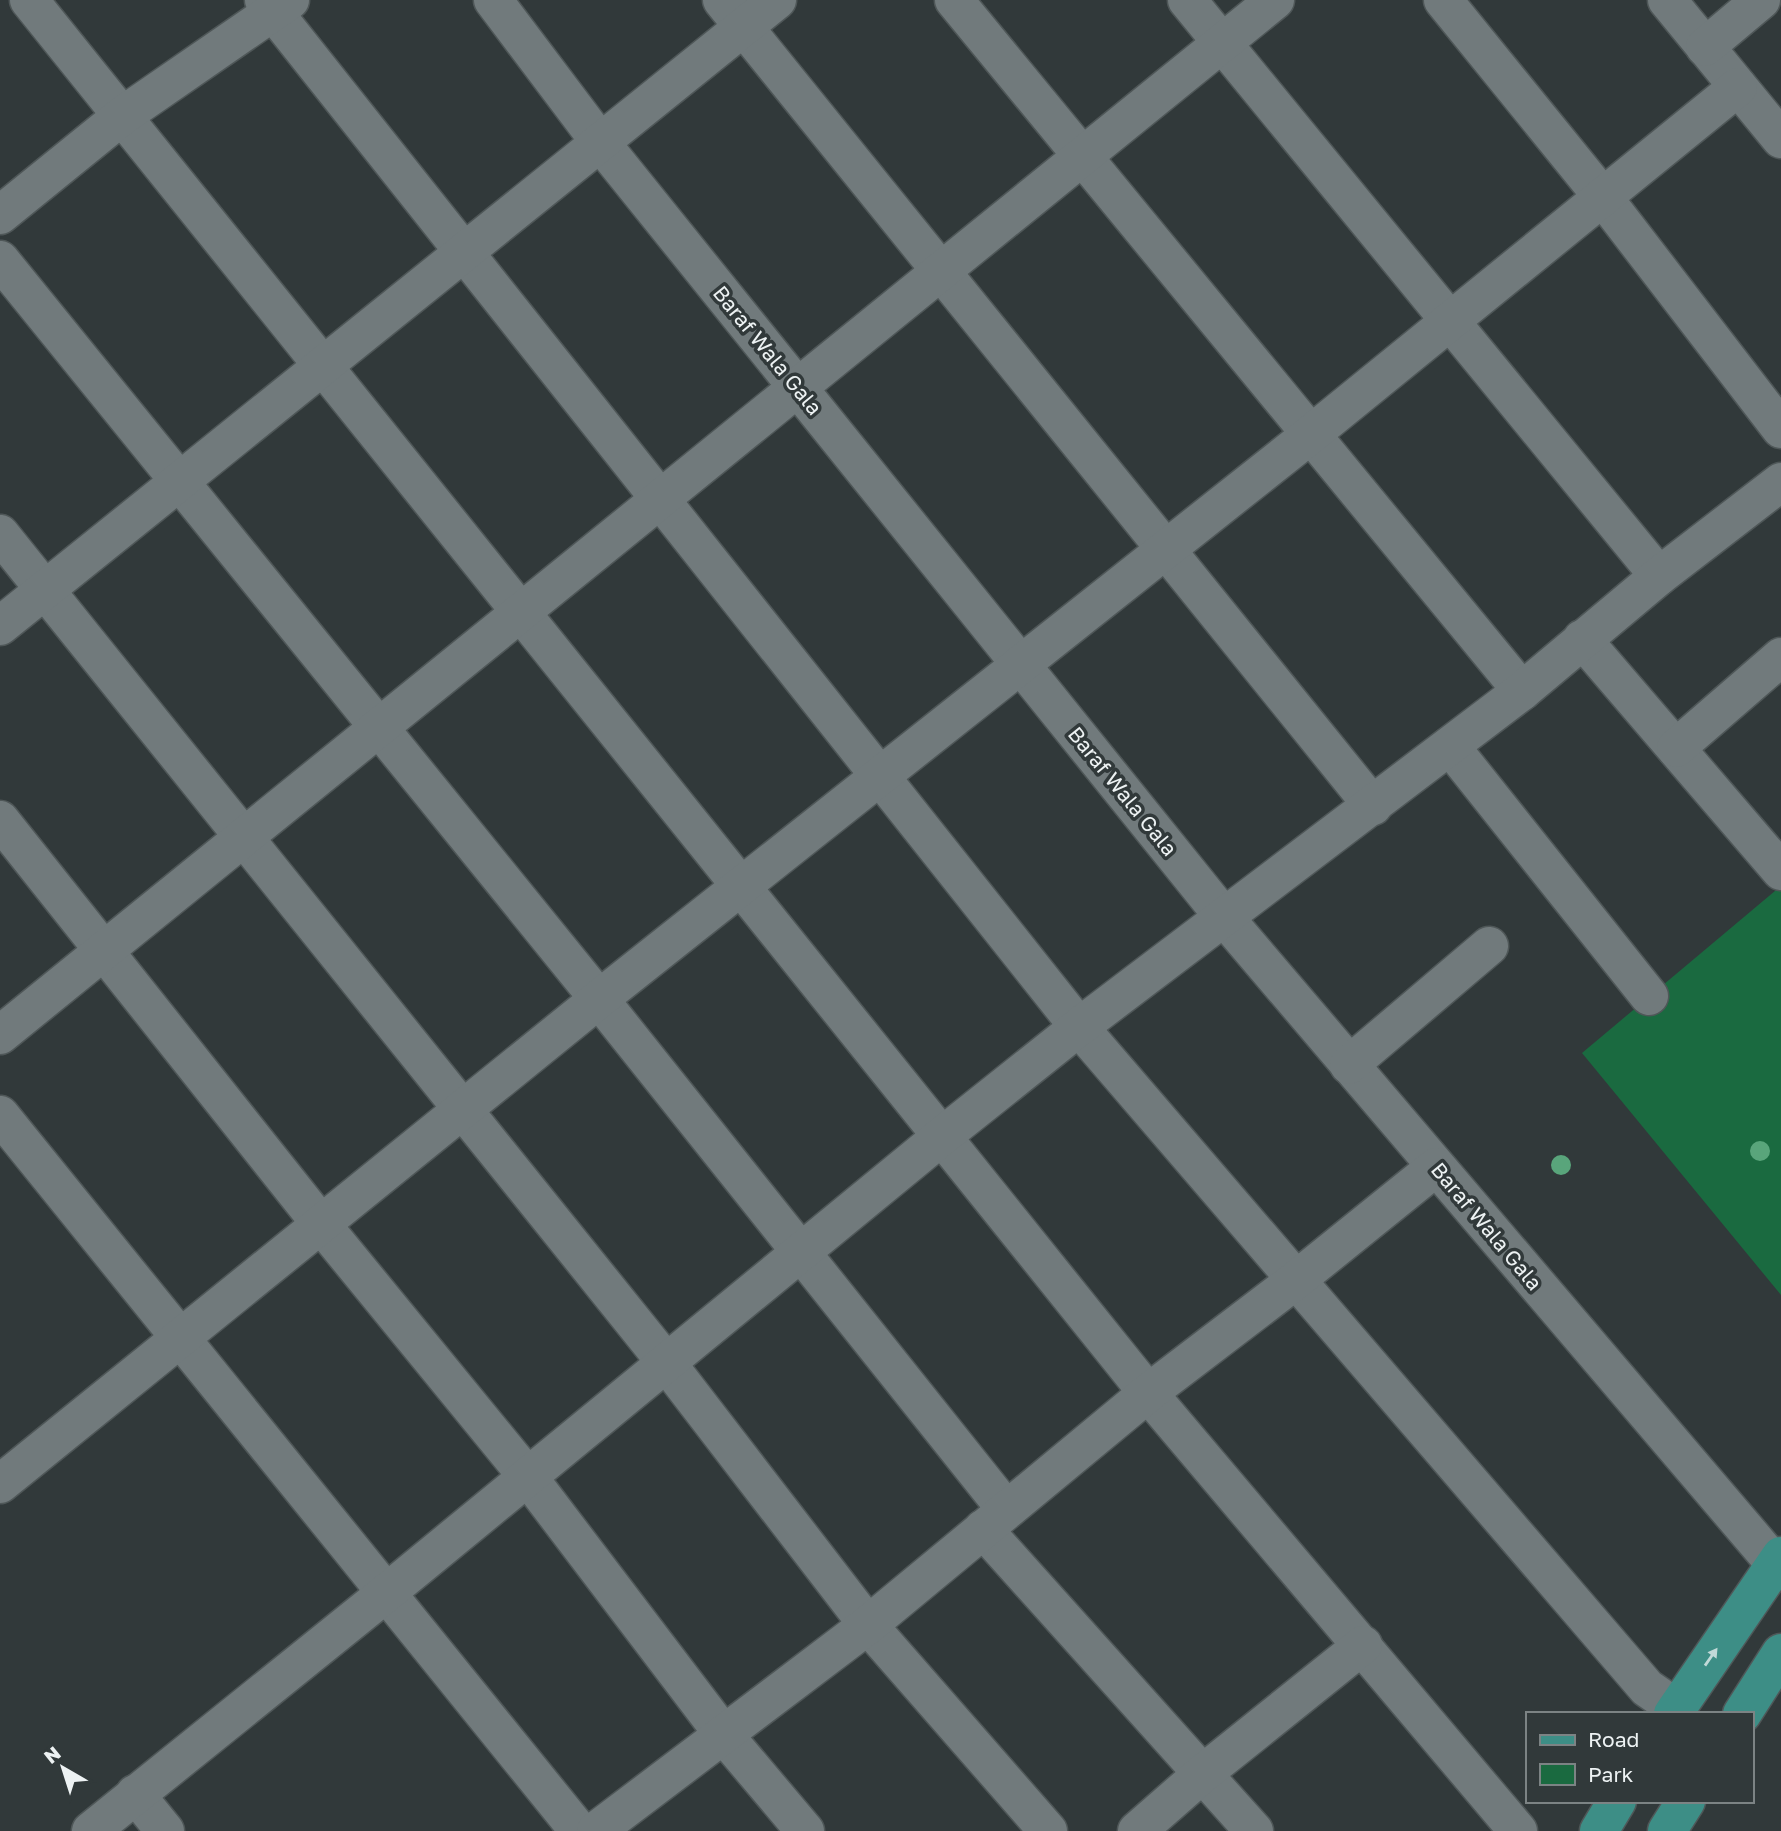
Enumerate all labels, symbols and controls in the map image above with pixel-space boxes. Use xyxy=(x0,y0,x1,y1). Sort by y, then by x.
street label: Baraf Wala Gala xyxy=(708,280,828,420)
street label: Baraf Wala Gala xyxy=(1063,721,1183,861)
street label: Baraf Wala Gala xyxy=(1426,1157,1548,1295)
one-way arrow xyxy=(1704,1648,1717,1667)
legend xyxy=(1526,1712,1753,1803)
text: Road xyxy=(1588,1726,1639,1752)
north arrow xyxy=(28,1733,98,1803)
text: N xyxy=(39,1741,65,1768)
text: Park xyxy=(1588,1761,1634,1787)

